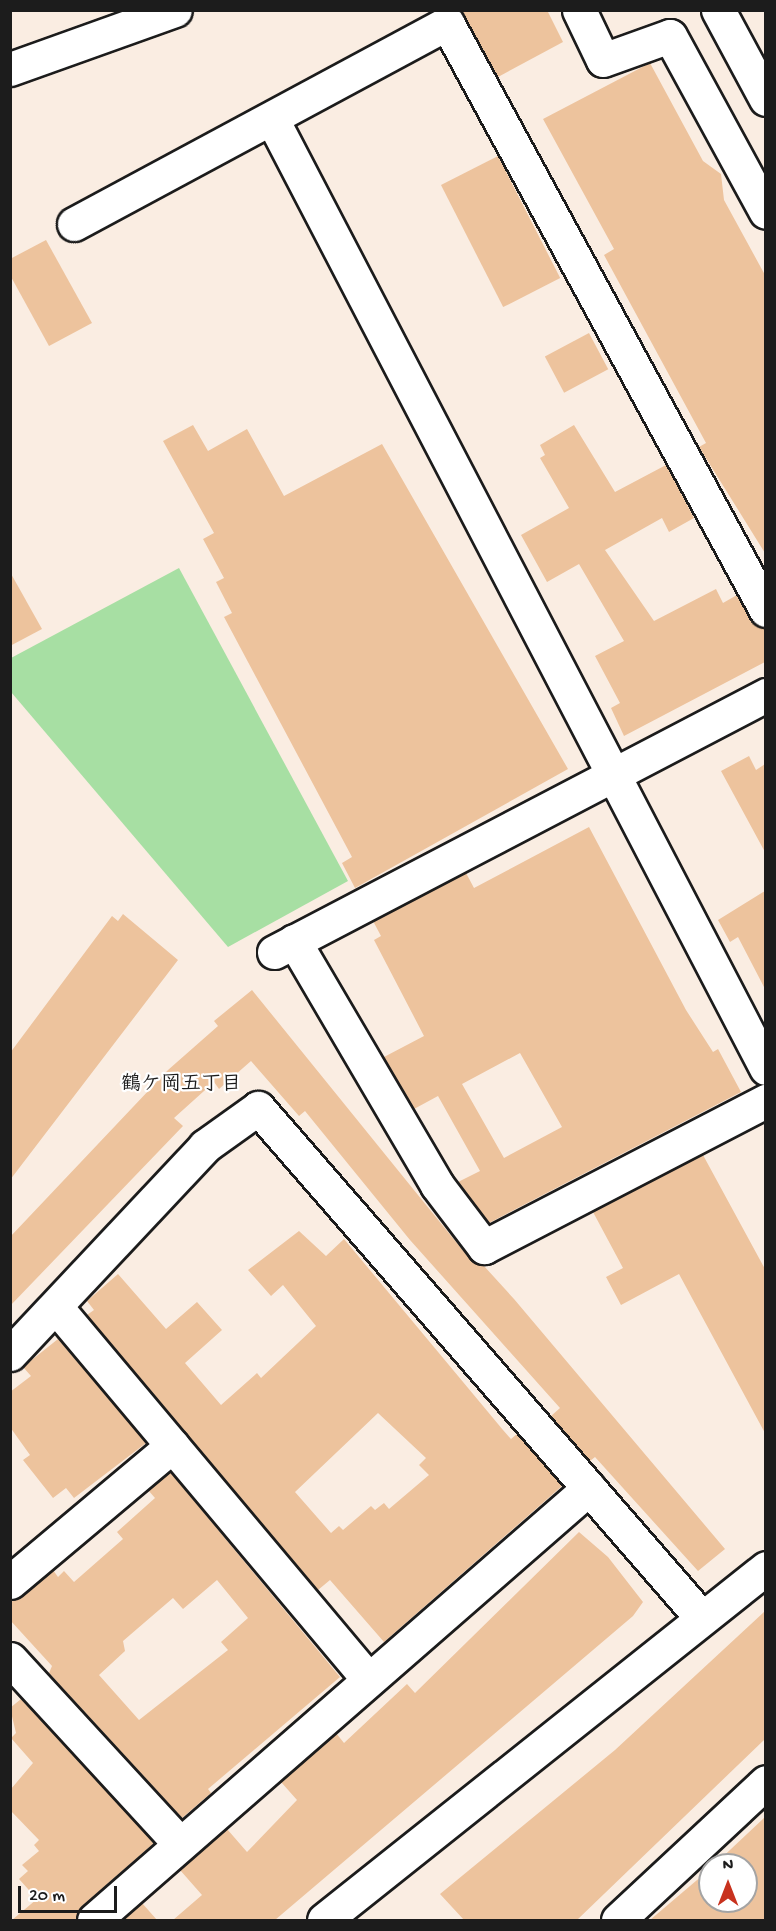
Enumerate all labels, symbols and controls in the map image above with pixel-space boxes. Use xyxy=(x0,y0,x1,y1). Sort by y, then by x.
district label: 鶴ケ岡五丁目 xyxy=(121,1073,241,1097)
north arrow xyxy=(698,1853,758,1913)
text: N xyxy=(723,1857,733,1876)
scale bar xyxy=(21,1874,120,1912)
text: 20 m xyxy=(29,1886,65,1907)

